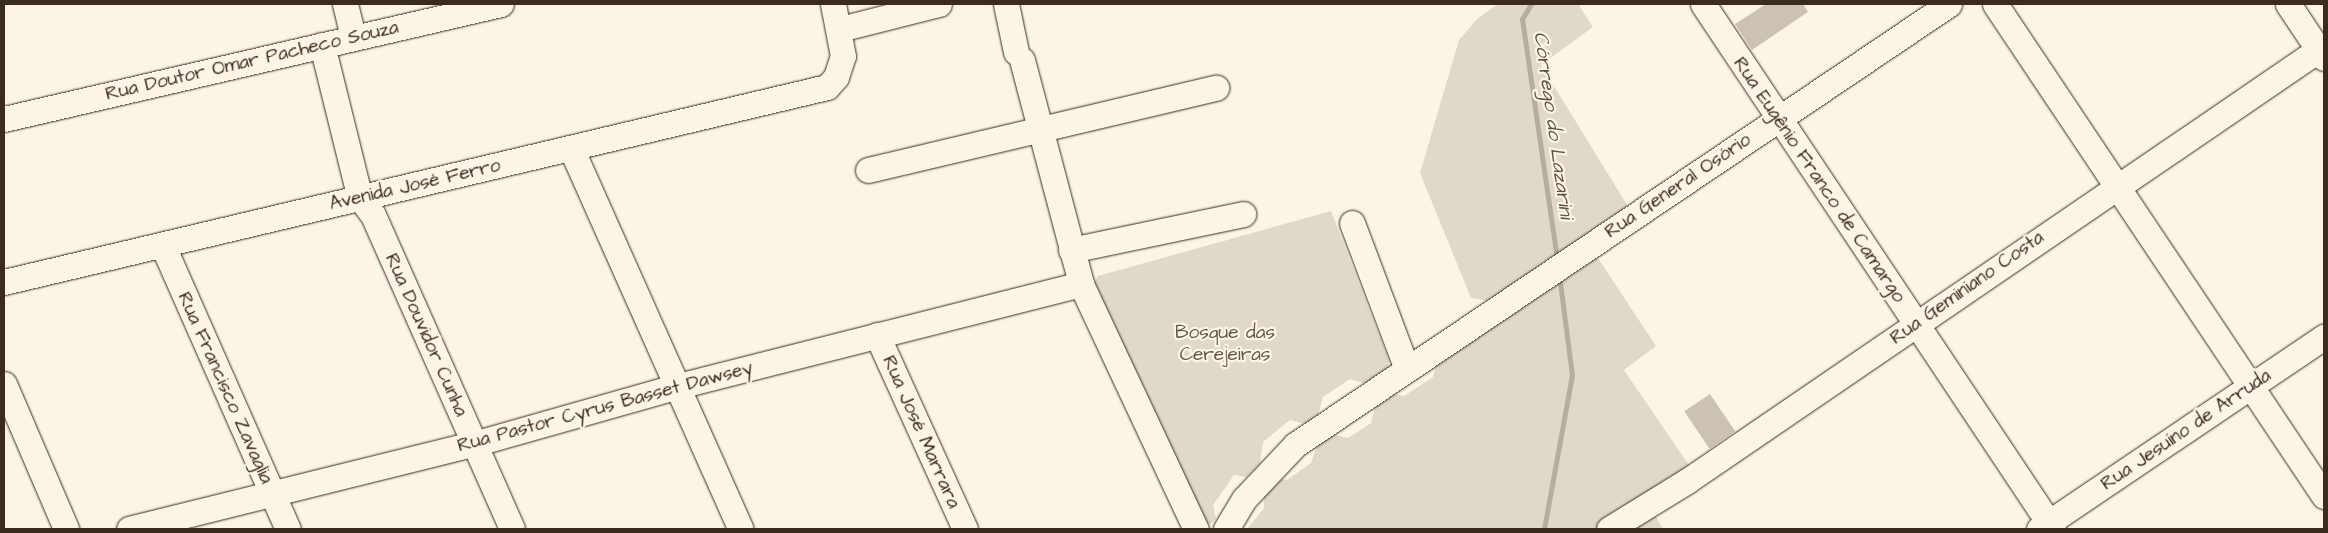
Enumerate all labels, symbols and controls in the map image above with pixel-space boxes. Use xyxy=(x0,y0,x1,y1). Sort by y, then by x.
street label: Rua Doutor Omar Pacheco Souza xyxy=(103,16,401,106)
water label: Córrego do Lazarini xyxy=(1528,30,1578,220)
street label: Rua Eugênio Franco de Camargo xyxy=(1728,53,1910,307)
street label: Rua General Osório xyxy=(1601,129,1755,243)
street label: Avenida José Ferro xyxy=(327,154,503,216)
street label: Rua Geminiano Costa xyxy=(1886,226,2048,350)
street label: Rua Douvidor Cunha xyxy=(380,250,472,420)
street label: Rua Francisco Zavaglia xyxy=(172,289,278,487)
park label: Bosque das Cerejeiras xyxy=(1175,322,1275,366)
street label: Rua José Marrara xyxy=(877,352,965,512)
street label: Rua Pastor Cyrus Basset Dawsey xyxy=(455,357,755,457)
street label: Rua Jesuíno de Arruda xyxy=(2097,364,2275,496)

